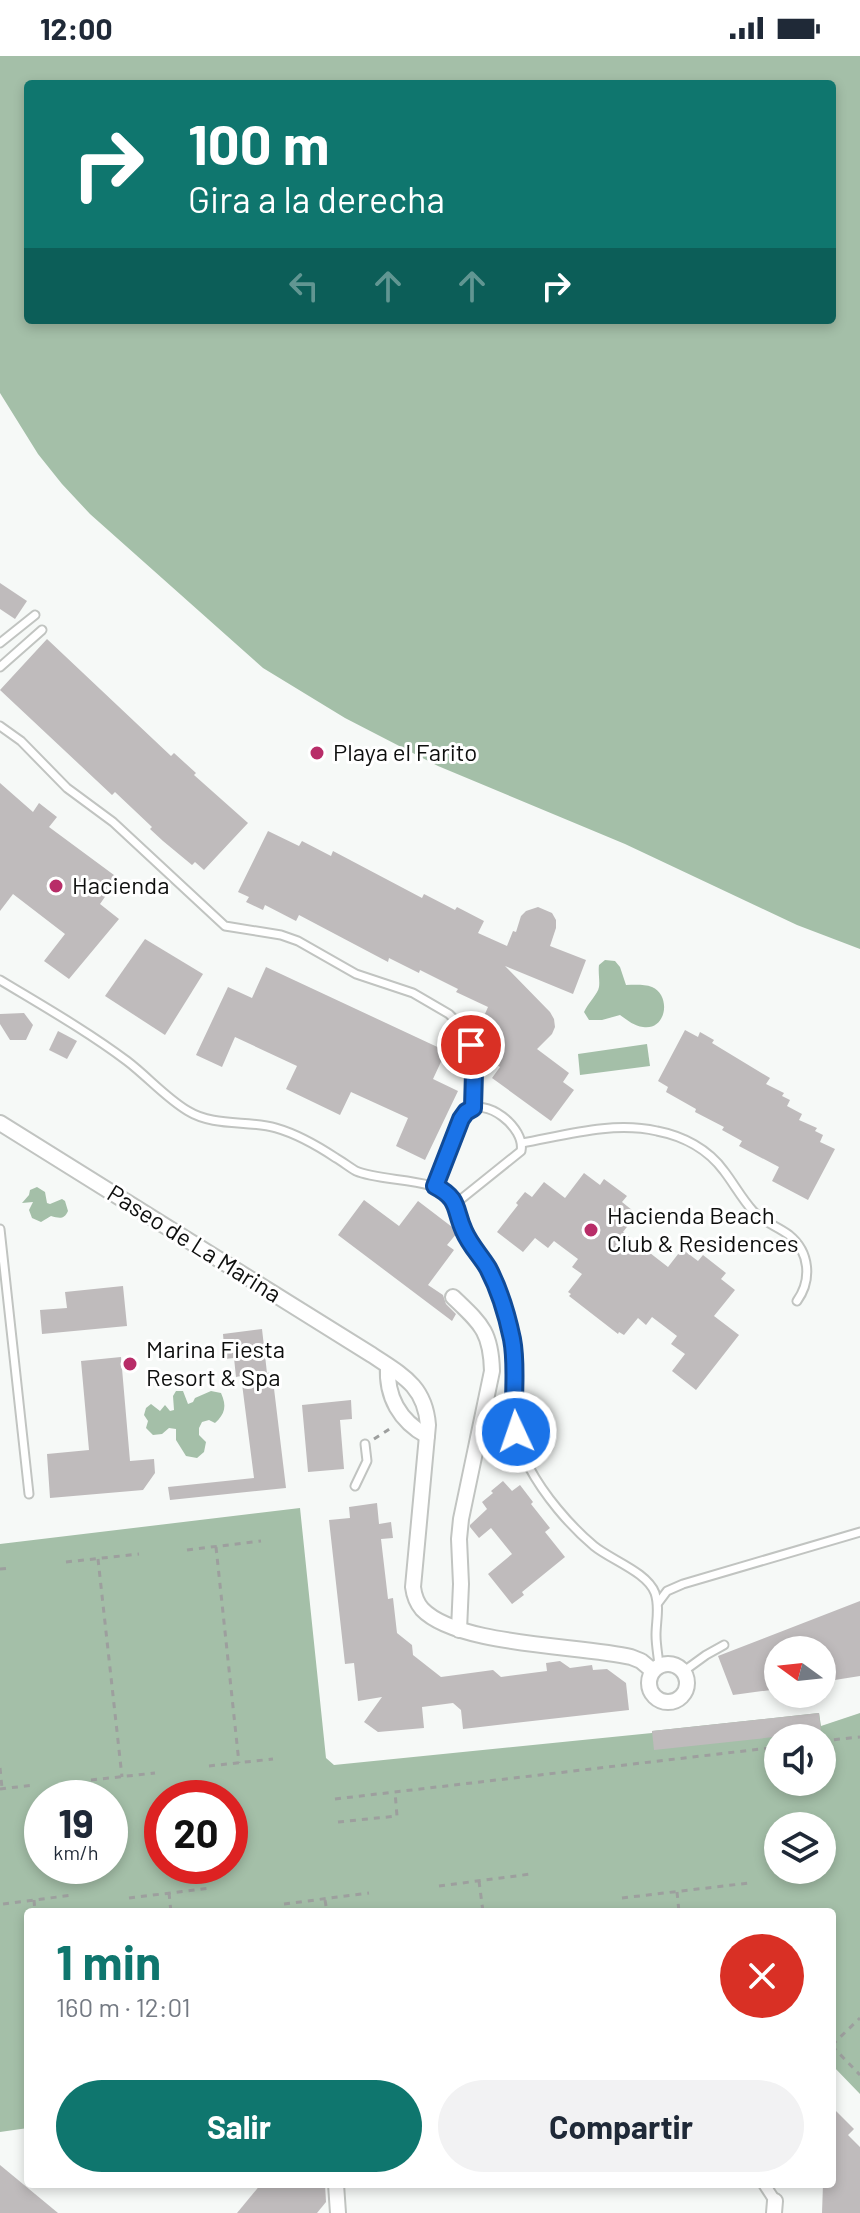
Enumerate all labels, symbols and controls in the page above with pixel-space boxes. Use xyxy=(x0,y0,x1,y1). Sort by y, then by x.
text: 12:00 xyxy=(40,10,113,46)
text: 100 m xyxy=(188,109,330,176)
icon: right xyxy=(56,112,160,216)
text: Gira a la derecha xyxy=(188,177,445,220)
icon: left xyxy=(282,264,326,308)
icon: ahead xyxy=(366,264,410,308)
icon: ahead xyxy=(450,264,494,308)
icon: right xyxy=(534,264,578,308)
place label: Playa el Farito xyxy=(333,737,477,766)
marker: Playa el Farito xyxy=(308,744,326,762)
place label: Hacienda xyxy=(72,870,170,899)
marker: Hacienda xyxy=(47,877,65,895)
pin xyxy=(437,1011,505,1079)
icon: arrive xyxy=(449,1023,493,1067)
street label: Paseo de La Marina xyxy=(103,1178,287,1308)
place label: Hacienda Beach Club & Residences xyxy=(607,1200,799,1257)
marker: Hacienda Beach Club & Residences xyxy=(582,1221,600,1239)
place label: Marina Fiesta Resort & Spa xyxy=(146,1334,285,1391)
marker: Marina Fiesta Resort & Spa xyxy=(121,1355,139,1373)
position arrow xyxy=(474,1390,558,1474)
north arrow xyxy=(764,1636,836,1708)
map controls xyxy=(764,1636,836,1884)
button: sound xyxy=(764,1724,836,1796)
speed limit sign: 20 xyxy=(144,1780,248,1884)
text: 19 xyxy=(58,1798,94,1846)
button: layers xyxy=(764,1812,836,1884)
text: km/h xyxy=(53,1840,99,1864)
text: 1 min xyxy=(56,1932,161,1990)
button: close xyxy=(720,1934,804,2018)
text: 160 m · 12:01 xyxy=(56,1991,191,2022)
button: Salir xyxy=(56,2080,422,2172)
button: Compartir xyxy=(438,2080,804,2172)

